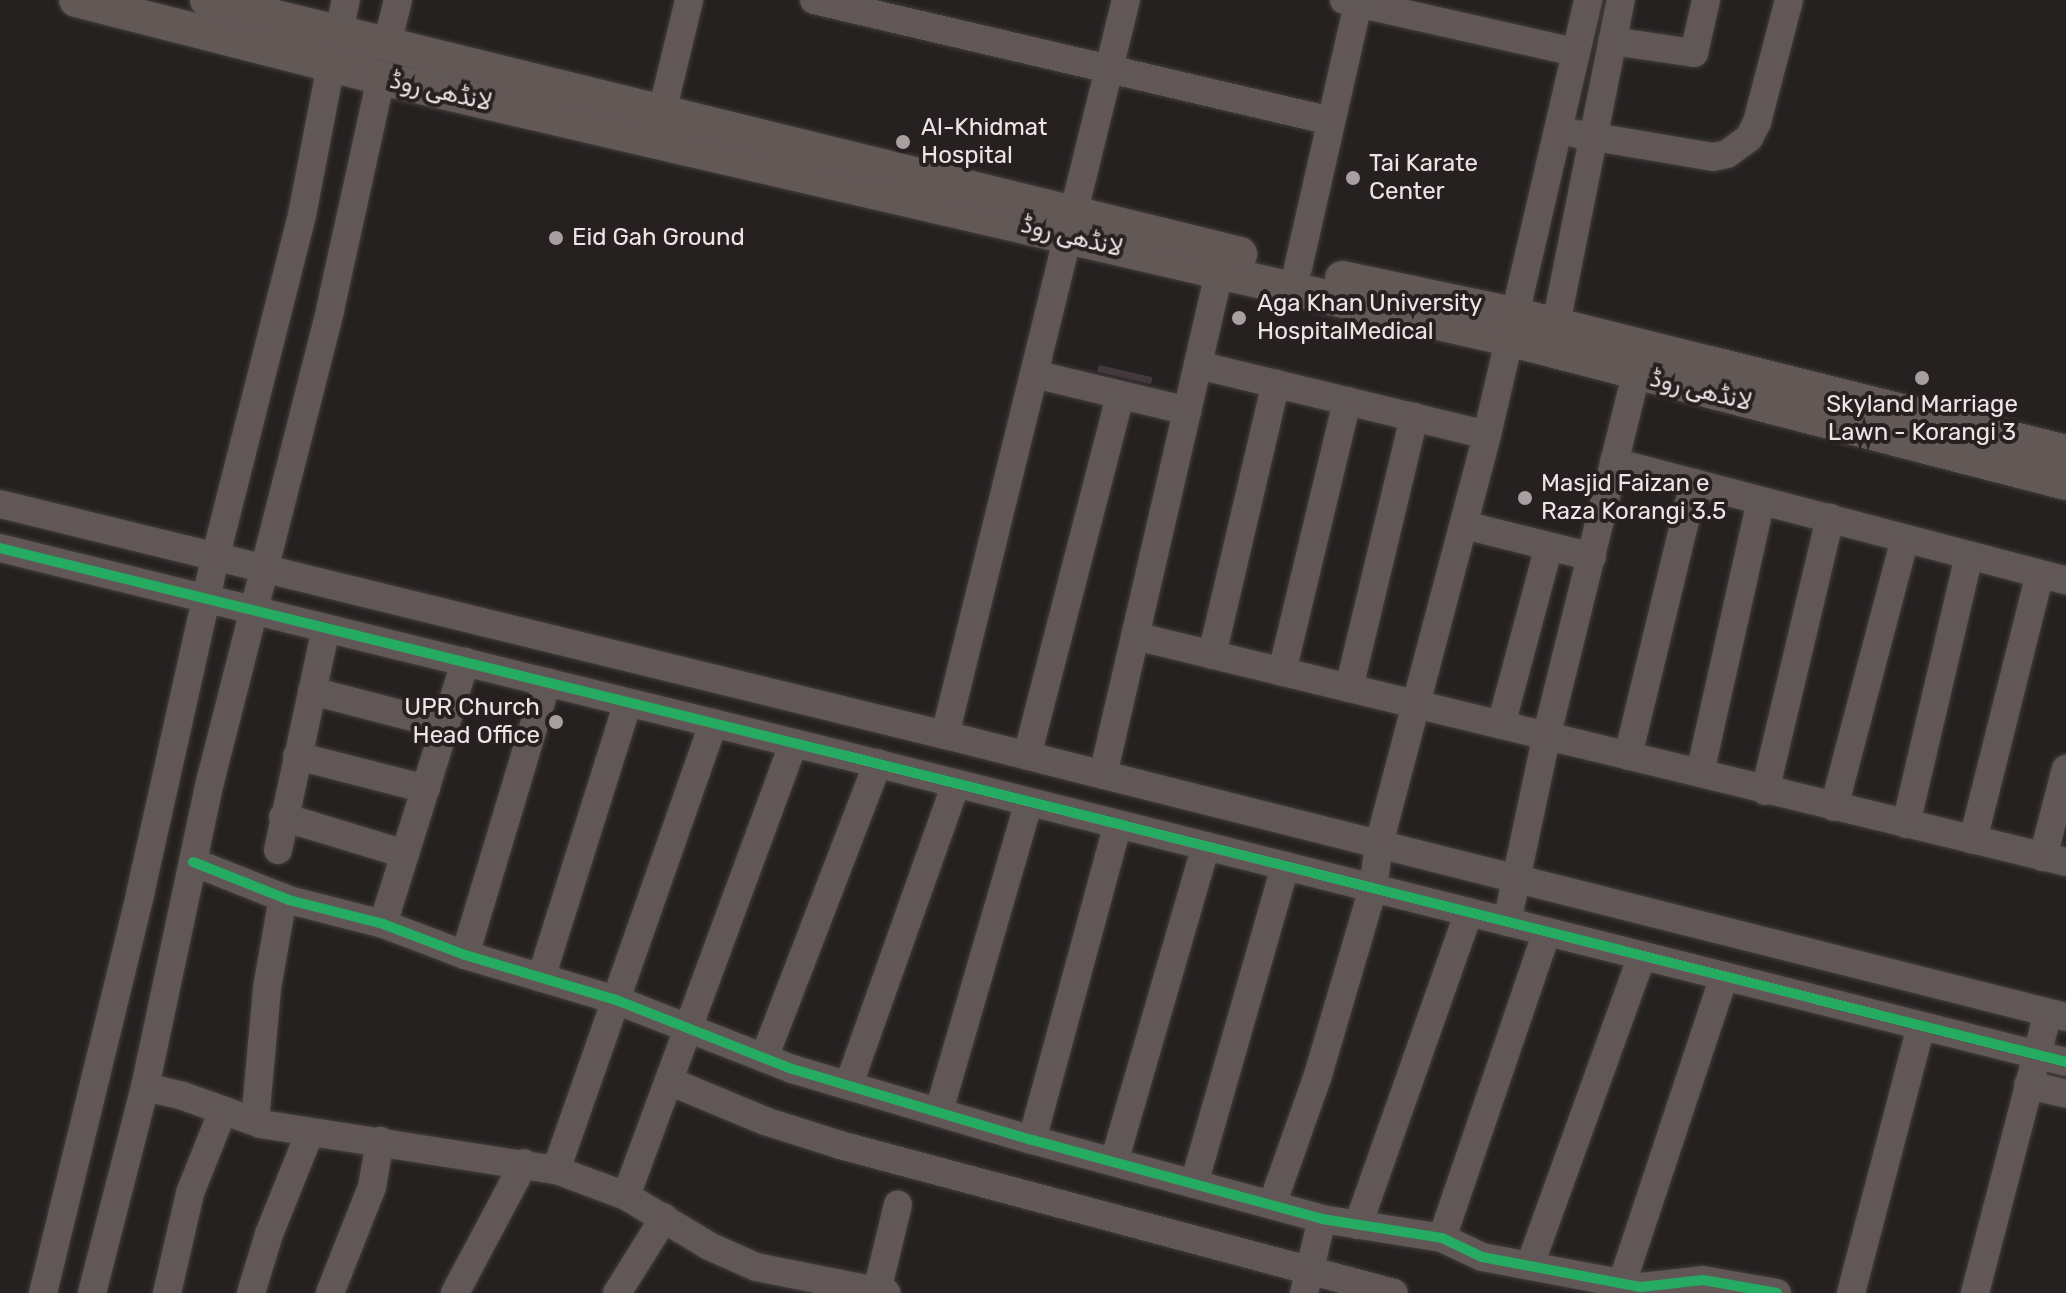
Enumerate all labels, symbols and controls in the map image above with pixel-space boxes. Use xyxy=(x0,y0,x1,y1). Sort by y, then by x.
street label: لانڈھی روڈ xyxy=(387,66,495,118)
place label: Al-Khidmat Hospital xyxy=(921,114,1047,170)
marker: Al-Khidmat Hospital xyxy=(892,131,914,153)
place label: Tai Karate Center xyxy=(1369,150,1478,206)
marker: Tai Karate Center xyxy=(1344,169,1362,187)
street label: لانڈھی روڈ xyxy=(1018,210,1126,264)
place label: Eid Gah Ground xyxy=(572,224,745,252)
marker: Eid Gah Ground xyxy=(547,229,565,247)
place label: Aga Khan University HospitalMedical xyxy=(1257,290,1482,346)
marker: Aga Khan University HospitalMedical xyxy=(1228,307,1250,329)
street label: لانڈھی روڈ xyxy=(1647,364,1755,418)
marker: Skyland Marriage Lawn - Korangi 3 xyxy=(1913,369,1931,387)
place label: Skyland Marriage Lawn - Korangi 3 xyxy=(1826,391,2018,447)
place label: Masjid Faizan e Raza Korangi 3.5 xyxy=(1541,470,1726,526)
marker: Masjid Faizan e Raza Korangi 3.5 xyxy=(1516,489,1534,507)
place label: UPR Church Head Office xyxy=(404,694,540,750)
marker: UPR Church Head Office xyxy=(547,713,565,731)

